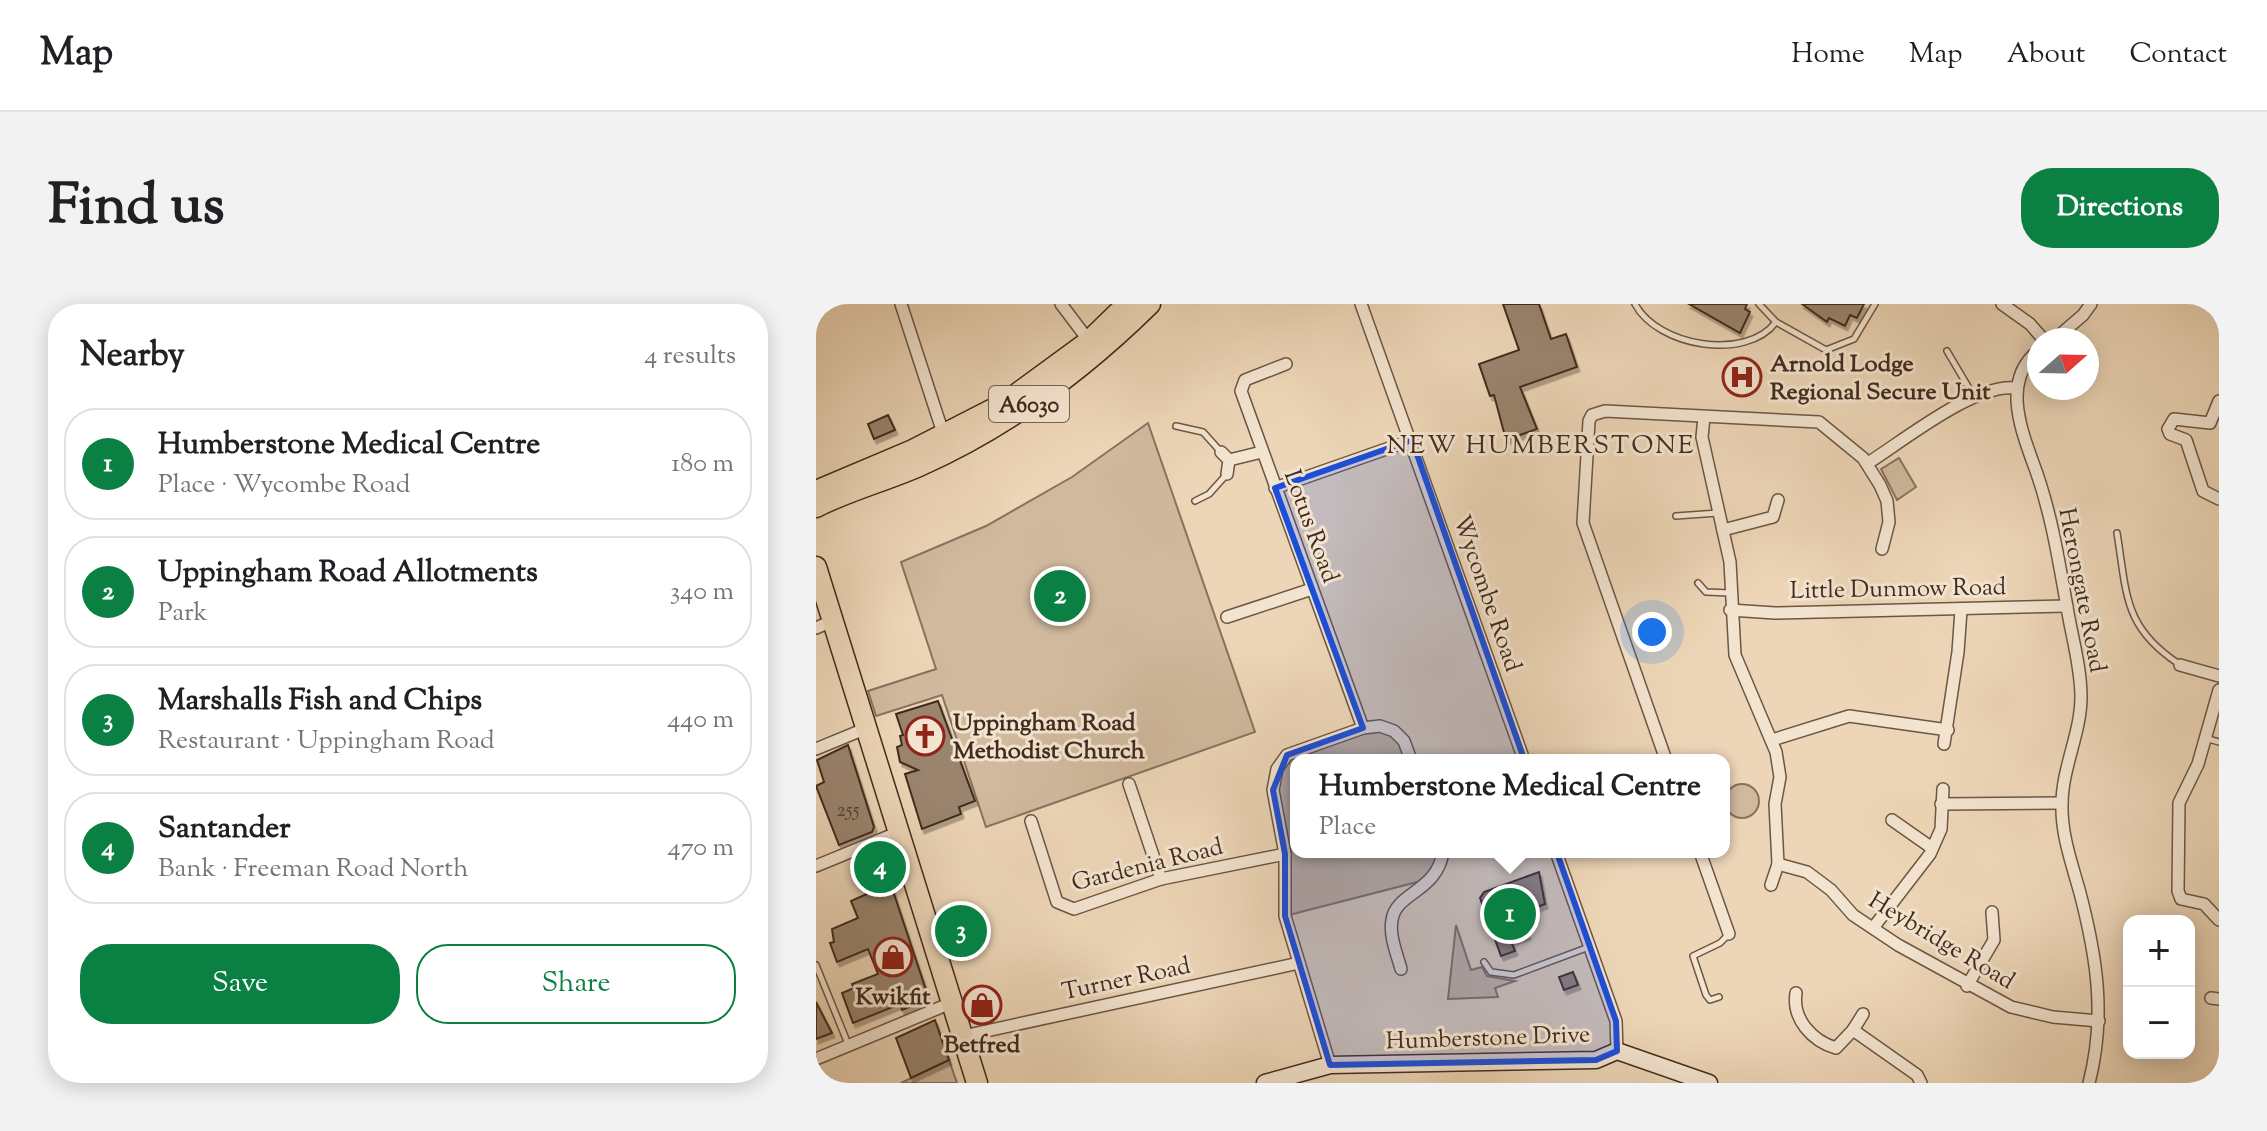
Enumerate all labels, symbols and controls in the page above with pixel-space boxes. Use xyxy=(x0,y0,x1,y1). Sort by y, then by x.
text: Map xyxy=(40,28,113,82)
text: Home xyxy=(1791,35,1865,75)
text: Map xyxy=(1909,35,1963,75)
text: About xyxy=(2007,35,2085,75)
text: Contact xyxy=(2129,35,2227,75)
text: Find us xyxy=(48,168,224,249)
button: Directions xyxy=(2021,168,2219,248)
north arrow xyxy=(2027,328,2099,400)
text: Nearby xyxy=(80,332,185,381)
text: 4 results xyxy=(644,338,736,375)
place label: Arnold Lodge Regional Secure Unit xyxy=(1770,348,1991,410)
hospital icon: Arnold Lodge Regional Secure Unit xyxy=(1721,356,1763,398)
road number: A6030 xyxy=(989,386,1069,422)
text: Humberstone Medical Centre xyxy=(158,424,540,467)
district label: NEW HUMBERSTONE xyxy=(1387,428,1695,465)
text: 1 xyxy=(104,446,112,483)
text: 180 m xyxy=(671,446,734,483)
street label: Lotus Road xyxy=(1274,465,1346,588)
text: Place · Wycombe Road xyxy=(158,467,410,504)
street label: Herongate Road xyxy=(2048,505,2114,676)
street label: Wycombe Road xyxy=(1443,511,1529,677)
text: Uppingham Road Allotments xyxy=(158,552,538,595)
pin: 2 xyxy=(1034,566,1086,626)
street label: Little Dunmow Road xyxy=(1790,571,2007,609)
text: 2 xyxy=(102,574,114,611)
text: 340 m xyxy=(670,574,734,611)
text: Park xyxy=(158,595,208,632)
your location xyxy=(1632,612,1672,652)
text: Marshalls Fish and Chips xyxy=(158,680,482,723)
text: 3 xyxy=(103,702,113,739)
text: 440 m xyxy=(667,702,734,739)
place label: Uppingham Road Methodist Church xyxy=(953,707,1146,769)
church icon: Uppingham Road Methodist Church xyxy=(904,715,946,757)
text: Restaurant · Uppingham Road xyxy=(158,723,495,760)
popup xyxy=(1290,754,1730,858)
text: Humberstone Medical Centre xyxy=(1319,766,1701,809)
house number: 255 xyxy=(836,797,860,826)
text: Santander xyxy=(158,808,291,851)
text: Place xyxy=(1319,809,1376,846)
text: 4 xyxy=(101,830,115,867)
text: 470 m xyxy=(668,830,734,867)
street label: Gardenia Road xyxy=(1068,831,1227,901)
pin: 4 xyxy=(854,837,906,897)
text: Bank · Freeman Road North xyxy=(158,851,468,888)
pin: 1 xyxy=(1484,884,1536,944)
street label: Heybridge Road xyxy=(1861,885,2021,999)
pin: 3 xyxy=(935,901,987,961)
map controls xyxy=(2123,915,2195,1059)
button: + xyxy=(2123,915,2195,987)
shop icon: Kwikfit xyxy=(872,936,914,978)
button: Save xyxy=(80,944,400,1024)
button: Share xyxy=(416,944,736,1024)
street label: Turner Road xyxy=(1059,950,1194,1010)
place label: Kwikfit xyxy=(855,981,931,1015)
shop icon: Betfred xyxy=(961,984,1003,1026)
button: − xyxy=(2123,987,2195,1059)
street label: Humberstone Drive xyxy=(1385,1018,1591,1060)
place label: Betfred xyxy=(944,1029,1021,1063)

